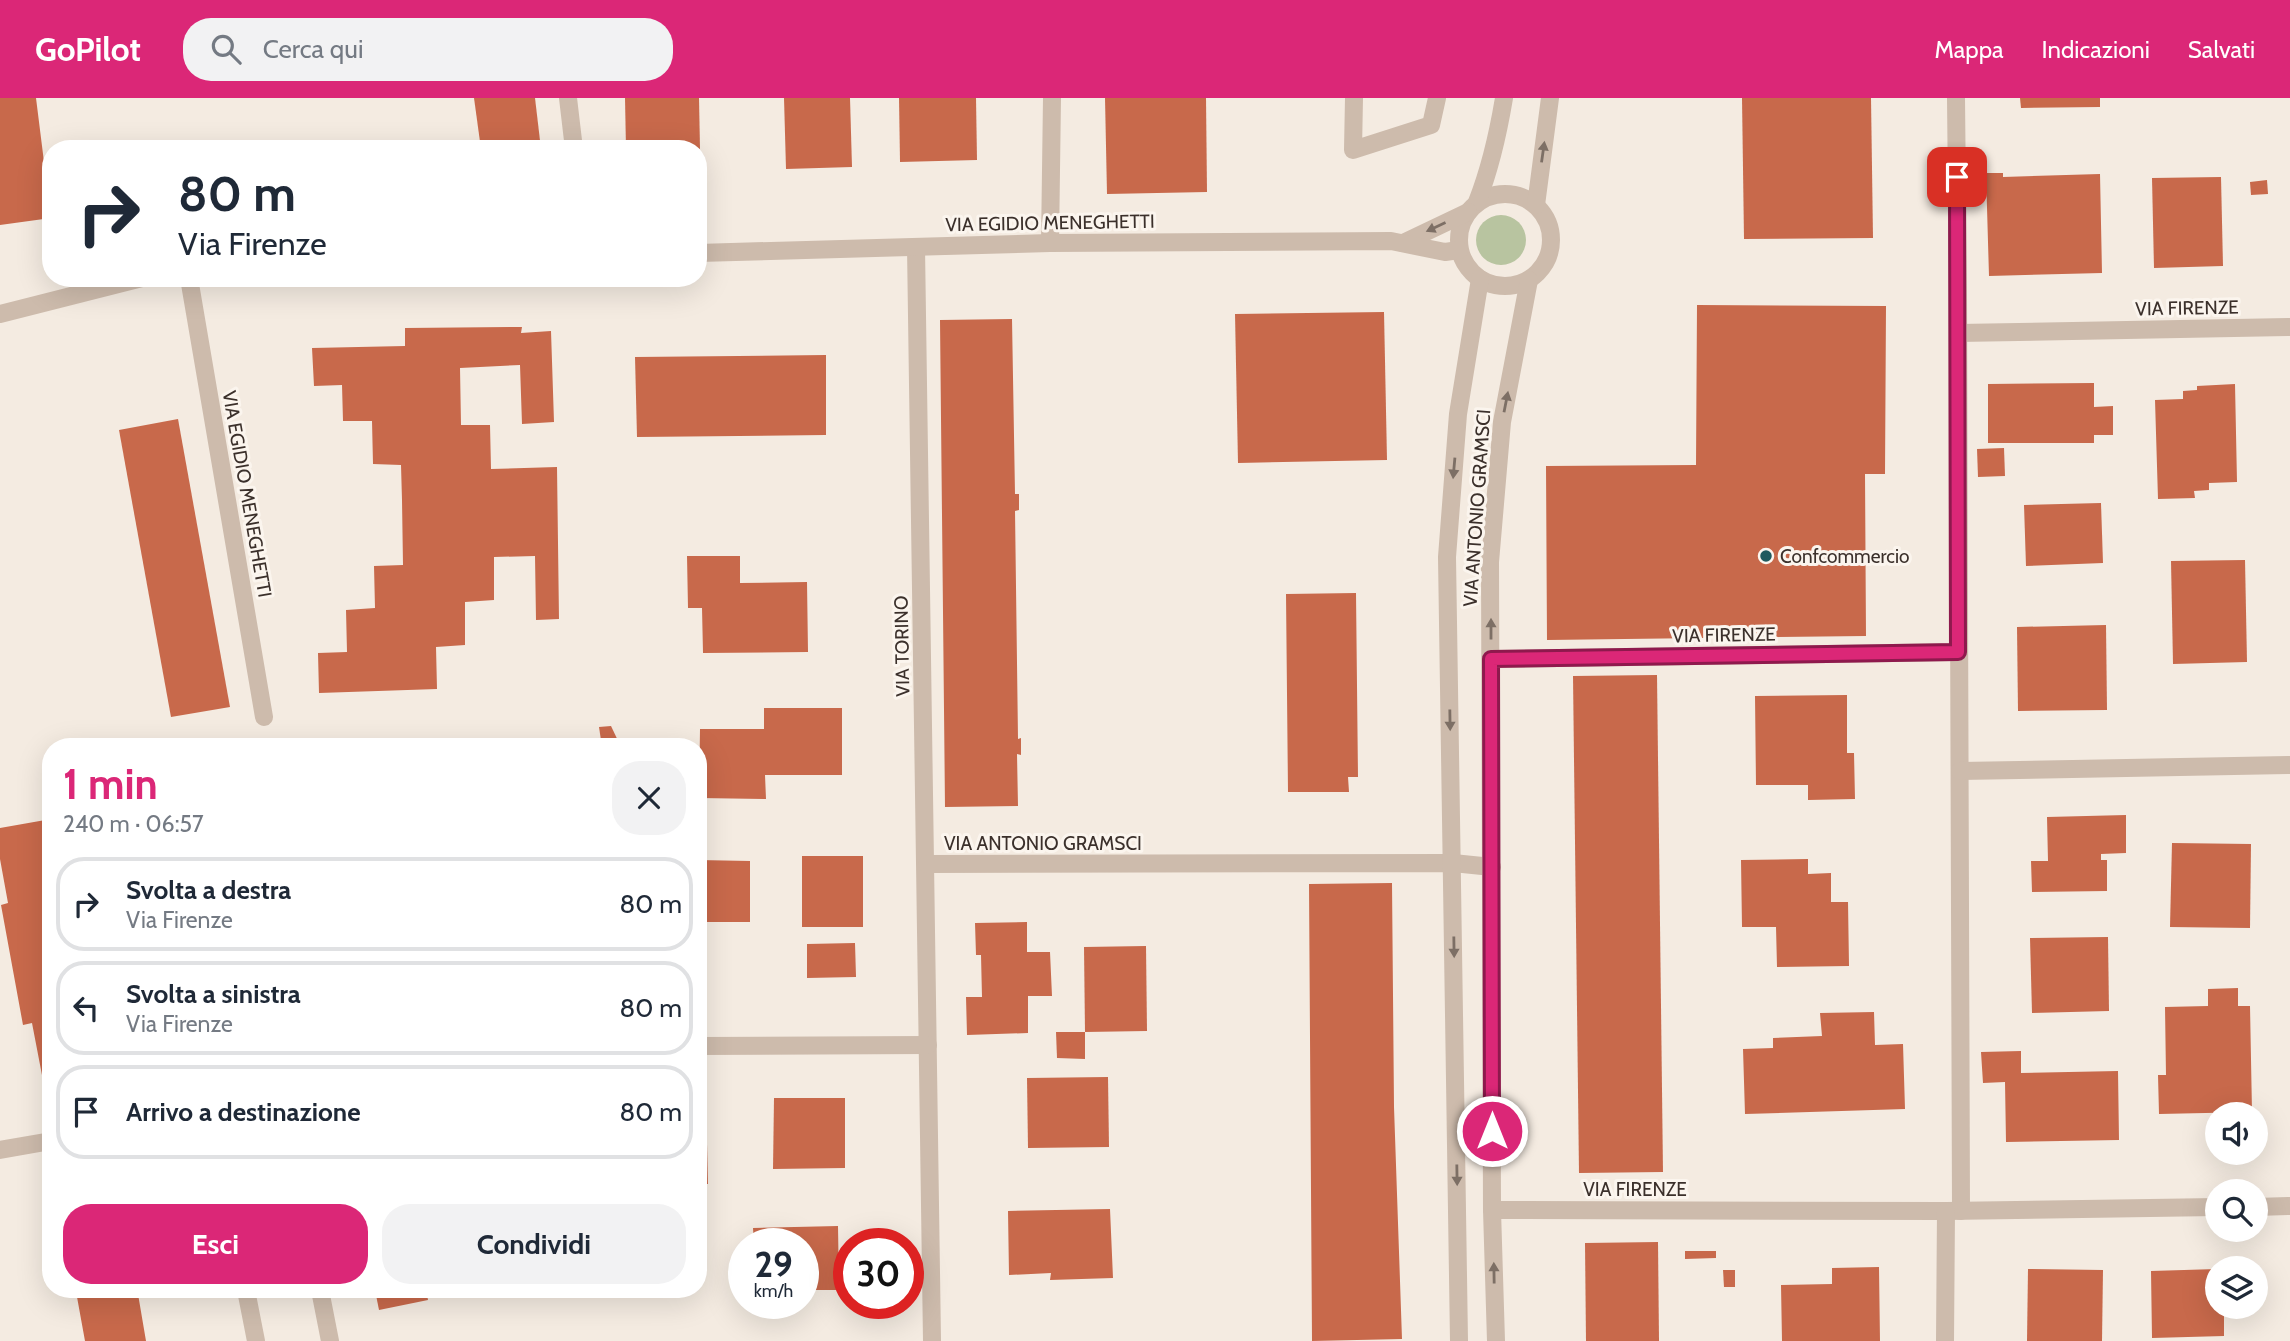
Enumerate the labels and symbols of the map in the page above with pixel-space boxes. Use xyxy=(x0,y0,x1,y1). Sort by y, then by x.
one-way arrow xyxy=(1537,140,1548,162)
pin xyxy=(1927,147,1987,207)
street label: VIA EGIDIO MENEGHETTI xyxy=(945,210,1155,236)
one-way arrow xyxy=(1425,222,1446,233)
street label: VIA FIRENZE xyxy=(2135,296,2239,320)
street label: VIA EGIDIO MENEGHETTI xyxy=(218,389,276,599)
one-way arrow xyxy=(1500,391,1511,413)
street label: VIA ANTONIO GRAMSCI xyxy=(1459,408,1495,608)
one-way arrow xyxy=(1448,458,1459,480)
place label: Confcommercio xyxy=(1780,545,1909,568)
marker: Confcommercio xyxy=(1758,548,1774,564)
street label: VIA TORINO xyxy=(890,595,914,697)
one-way arrow xyxy=(1485,618,1497,640)
street label: VIA FIRENZE xyxy=(1672,623,1776,647)
one-way arrow xyxy=(1444,709,1456,731)
street label: VIA ANTONIO GRAMSCI xyxy=(944,832,1142,855)
one-way arrow xyxy=(1448,937,1460,959)
position arrow xyxy=(1455,1094,1529,1168)
one-way arrow xyxy=(1451,1164,1463,1186)
street label: VIA FIRENZE xyxy=(1583,1178,1687,1201)
speed limit sign: 30 xyxy=(833,1228,924,1319)
one-way arrow xyxy=(1488,1262,1500,1284)

